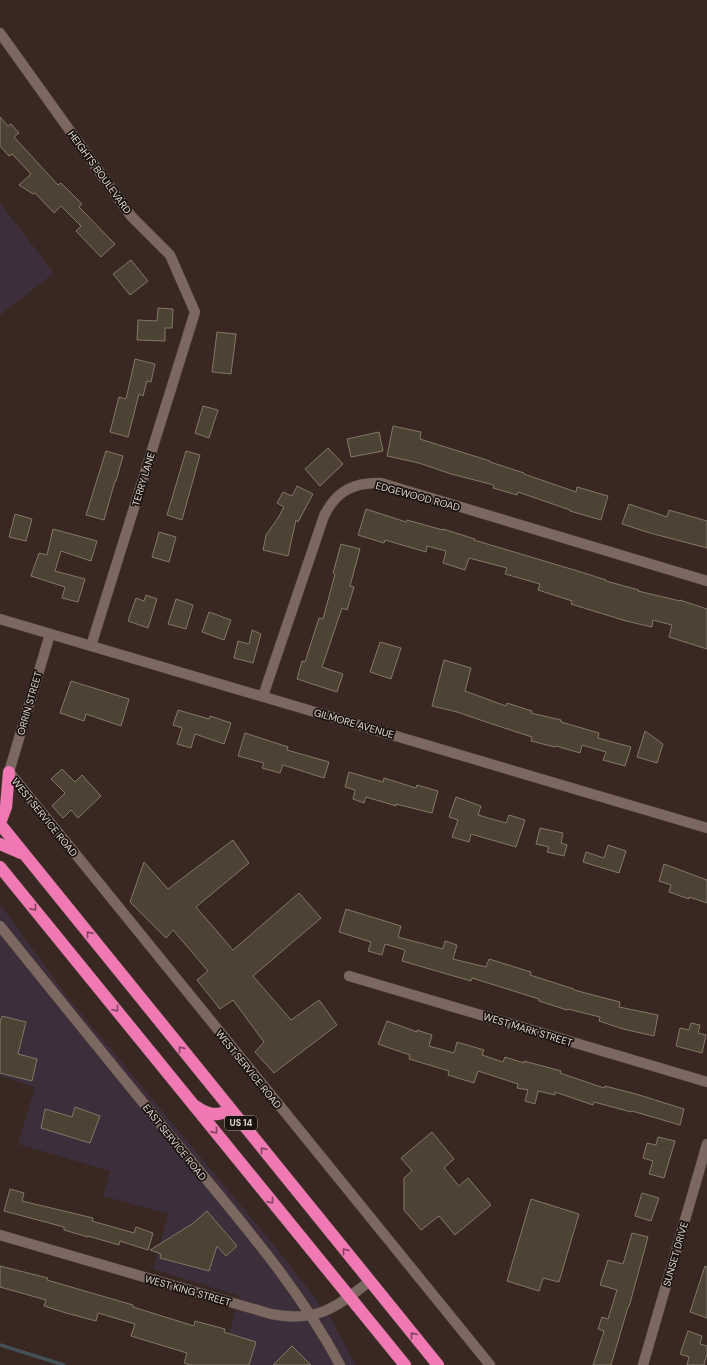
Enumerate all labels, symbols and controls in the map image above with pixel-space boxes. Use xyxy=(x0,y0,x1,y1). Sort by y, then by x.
street label: HEIGHTS BOULEVARD xyxy=(65,128,134,216)
street label: TERRY LANE xyxy=(129,450,158,508)
street label: EDGEWOOD ROAD xyxy=(374,479,462,514)
street label: ORRIN STREET xyxy=(14,669,45,736)
street label: GILMORE AVENUE xyxy=(312,706,396,741)
street label: WEST SERVICE ROAD xyxy=(9,775,80,859)
one-way arrow xyxy=(29,904,36,911)
one-way arrow xyxy=(86,932,93,939)
one-way arrow xyxy=(111,1005,118,1012)
street label: WEST MARK STREET xyxy=(482,1010,575,1049)
street label: WEST SERVICE ROAD xyxy=(213,1027,284,1111)
one-way arrow xyxy=(179,1046,186,1053)
street label: EAST SERVICE ROAD xyxy=(140,1102,209,1183)
road number: US 14 xyxy=(225,1116,257,1130)
one-way arrow xyxy=(210,1127,217,1134)
one-way arrow xyxy=(261,1147,268,1155)
one-way arrow xyxy=(267,1196,274,1203)
street label: SUNSET DRIVE xyxy=(660,1220,691,1288)
one-way arrow xyxy=(343,1248,350,1256)
street label: WEST KING STREET xyxy=(143,1272,233,1309)
one-way arrow xyxy=(411,1332,418,1339)

